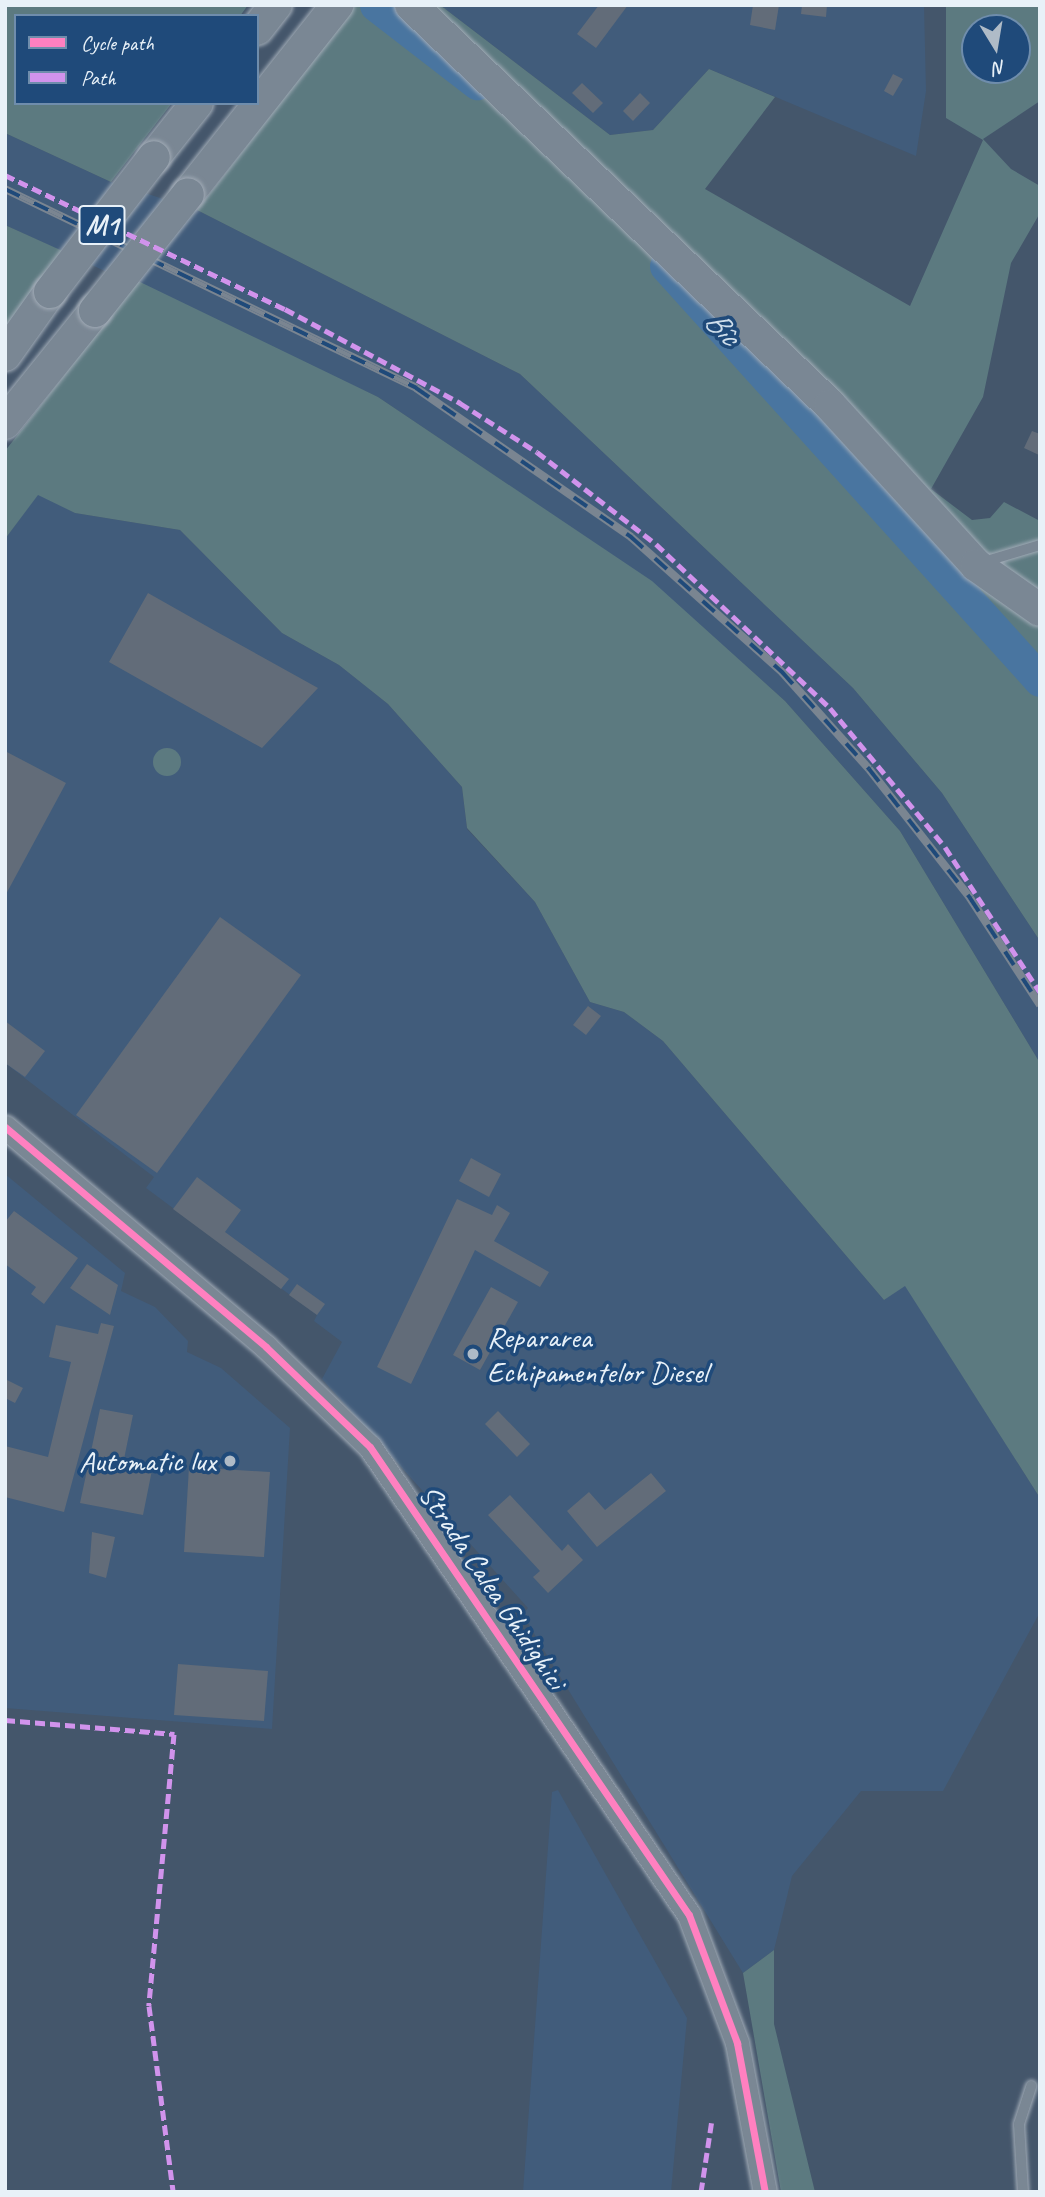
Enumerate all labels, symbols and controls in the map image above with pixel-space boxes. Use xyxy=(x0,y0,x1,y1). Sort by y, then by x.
legend xyxy=(14,14,259,105)
north arrow xyxy=(961,14,1031,84)
text: Cycle path xyxy=(81,30,154,56)
text: N xyxy=(992,55,1008,81)
text: Path xyxy=(81,65,116,91)
road number: M1 xyxy=(78,201,126,250)
water label: Bîc xyxy=(696,303,748,353)
place label: Repararea Echipamentelor Diesel xyxy=(487,1319,708,1390)
marker: Repararea Echipamentelor Diesel xyxy=(465,1346,481,1362)
place label: Automatic lux xyxy=(79,1443,216,1479)
marker: Automatic lux xyxy=(222,1453,238,1469)
street label: Strada Calea Ghidighici xyxy=(411,1477,575,1697)

